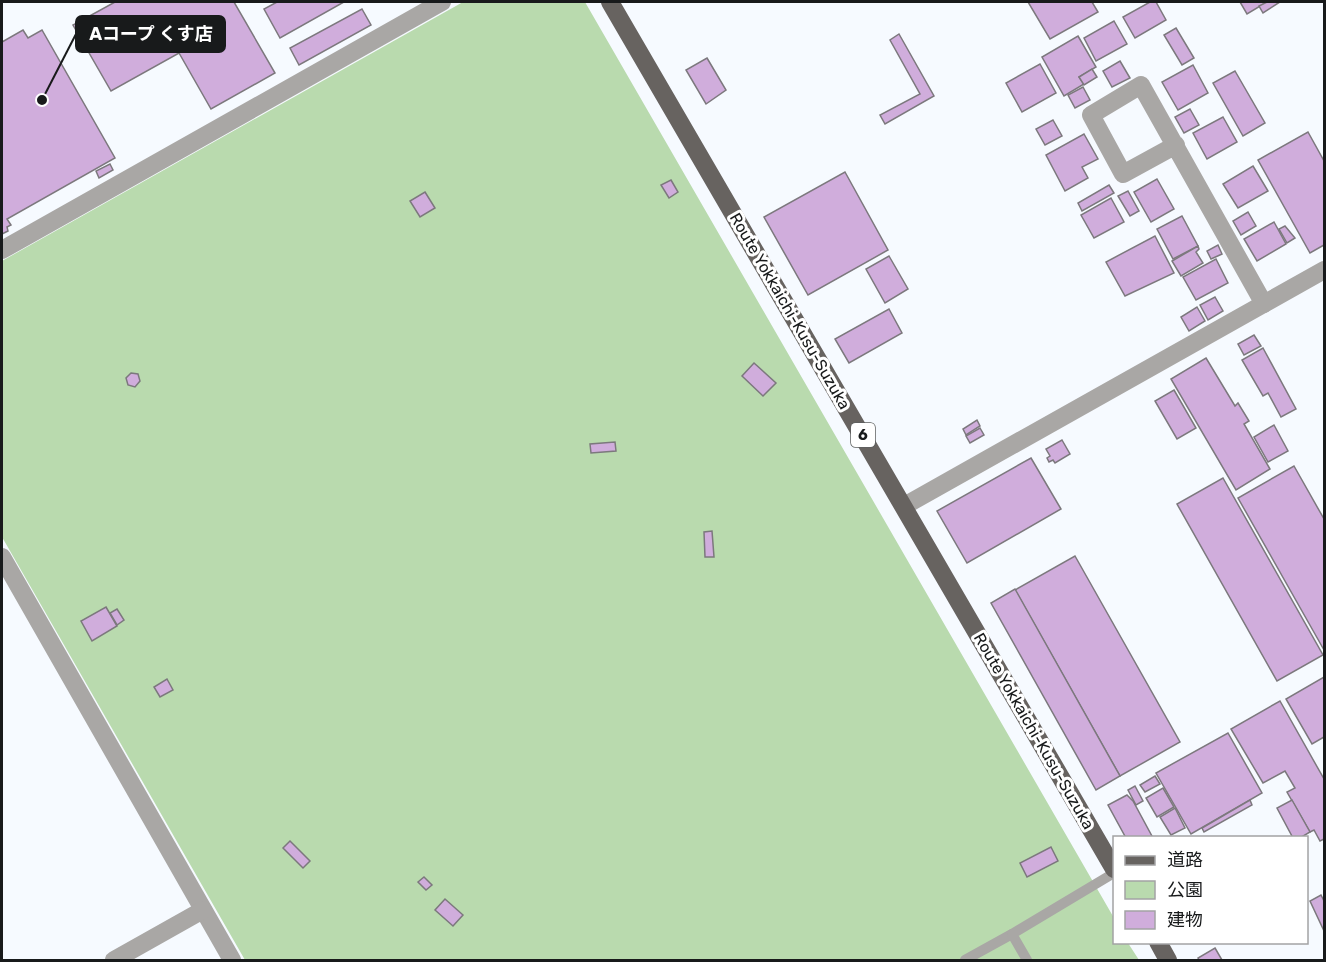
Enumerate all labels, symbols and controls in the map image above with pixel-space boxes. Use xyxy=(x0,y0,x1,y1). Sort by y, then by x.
callout: Aコープ くす店 xyxy=(76,16,225,52)
text: Aコープ くす店 xyxy=(89,23,213,45)
street label: Route Yokkaichi-Kusu-Suzuka xyxy=(726,209,854,413)
road number: 6 xyxy=(851,423,875,447)
street label: Route Yokkaichi-Kusu-Suzuka xyxy=(970,629,1098,833)
legend xyxy=(1113,836,1308,944)
text: 道路 xyxy=(1167,849,1203,871)
text: 公園 xyxy=(1167,879,1203,901)
text: 建物 xyxy=(1167,909,1203,931)

